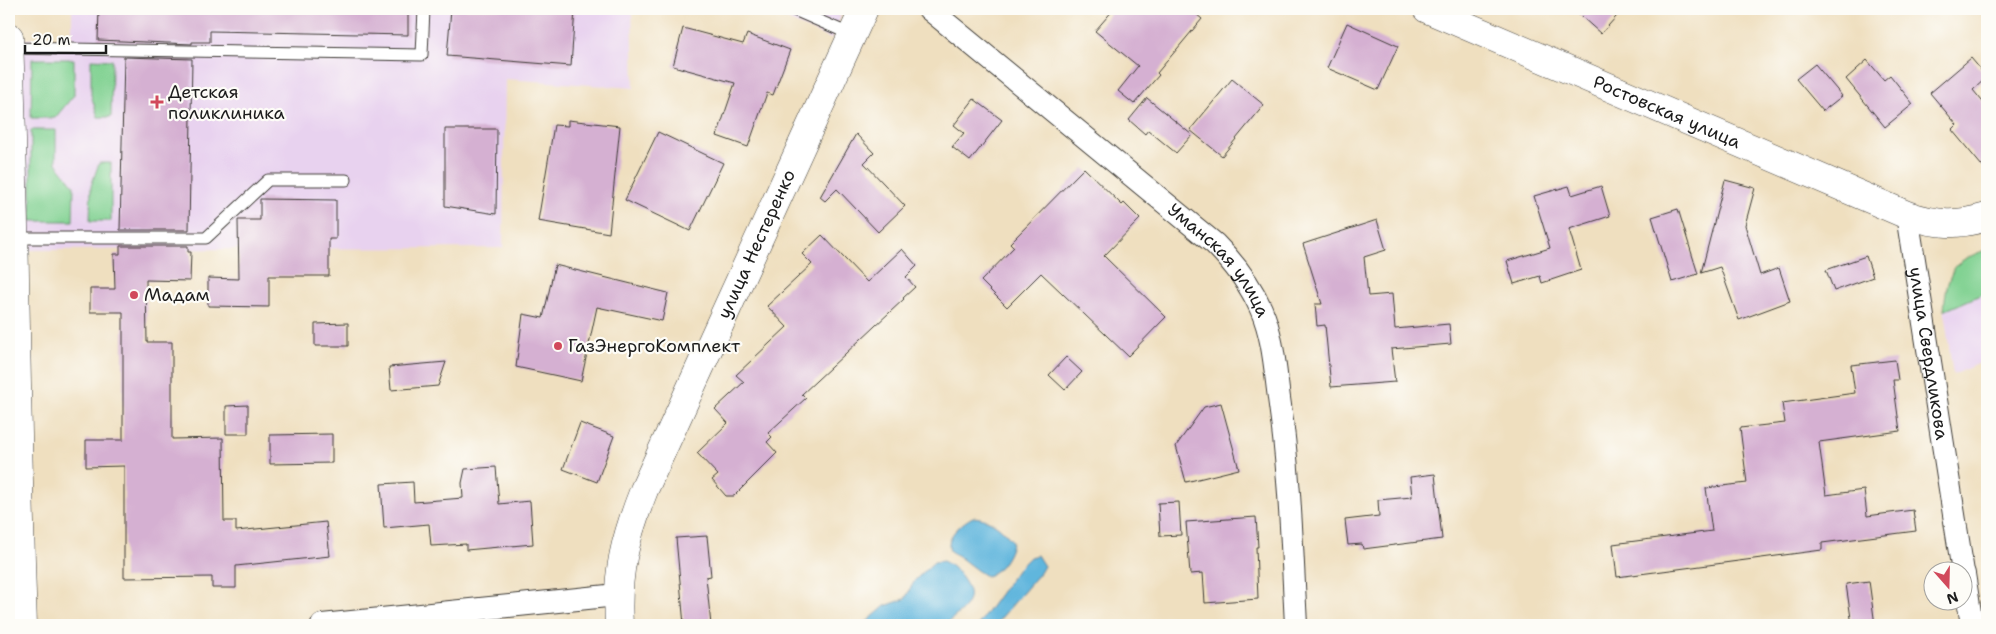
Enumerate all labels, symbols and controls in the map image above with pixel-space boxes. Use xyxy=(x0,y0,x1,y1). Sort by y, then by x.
scale bar xyxy=(25,22,106,54)
text: 20 m xyxy=(32,30,71,50)
street label: Ростовская улица xyxy=(1589,70,1744,154)
place label: Детская поликлиника xyxy=(168,80,285,125)
marker: Детская поликлиника xyxy=(150,95,164,109)
street label: улица Нестеренко xyxy=(712,166,801,323)
street label: Уманская улица xyxy=(1162,198,1275,321)
street label: улица Свердликова xyxy=(1903,265,1954,441)
place label: Мадам xyxy=(144,283,210,307)
marker: Мадам xyxy=(128,289,140,301)
place label: ГазЭнергоКомплект xyxy=(568,334,741,358)
marker: ГазЭнергоКомплект xyxy=(552,340,564,352)
north arrow xyxy=(1924,562,1974,612)
text: N xyxy=(1944,588,1961,609)

